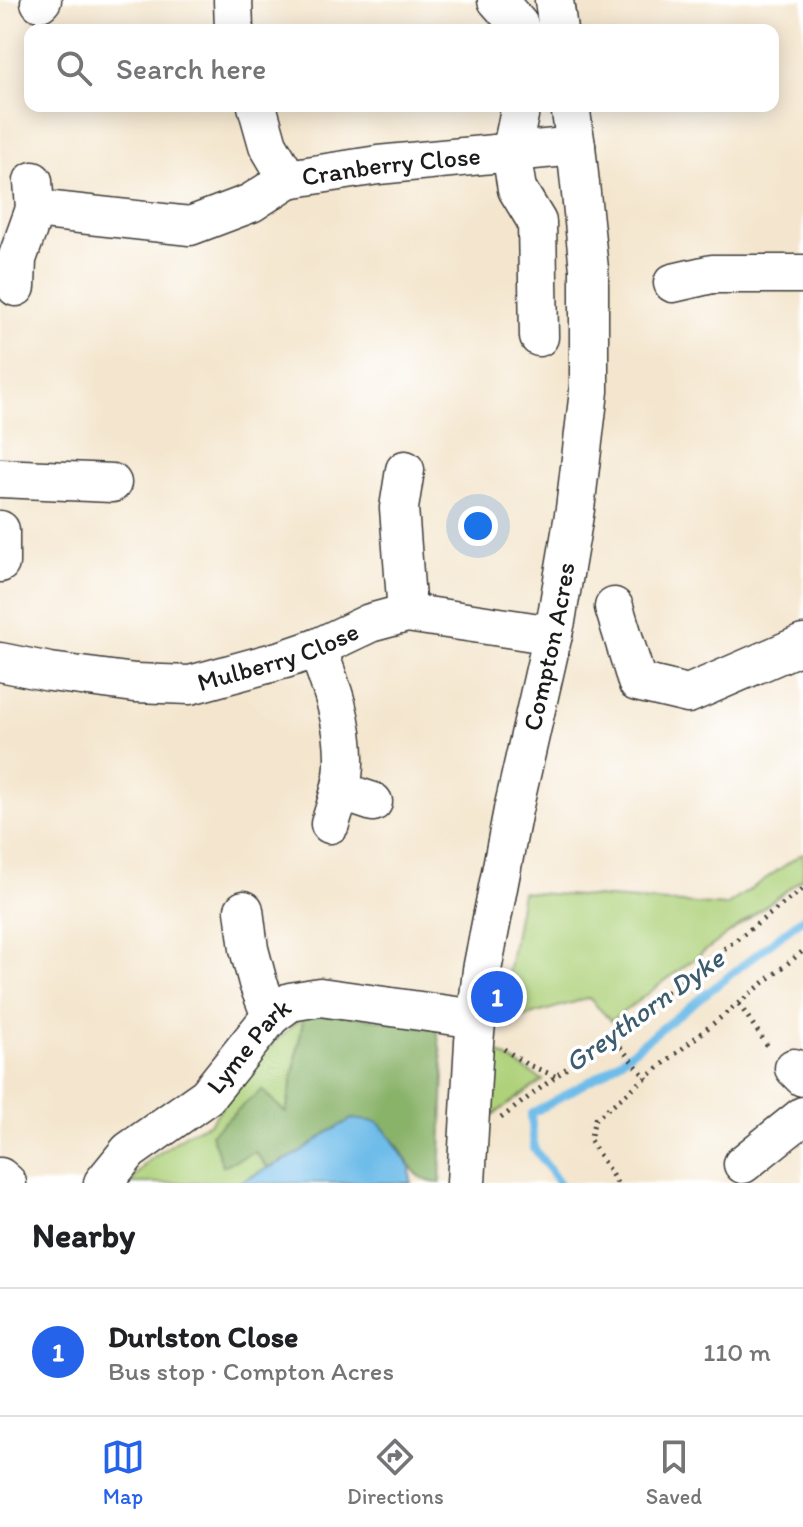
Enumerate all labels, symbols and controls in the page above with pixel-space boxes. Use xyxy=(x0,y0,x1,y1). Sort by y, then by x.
search box xyxy=(24,24,779,112)
icon: search xyxy=(52,46,96,90)
text: Search here xyxy=(116,50,266,87)
street label: Cranberry Close xyxy=(299,139,482,193)
your location xyxy=(458,506,498,546)
street label: Compton Acres xyxy=(516,560,582,734)
street label: Mulberry Close xyxy=(194,615,364,698)
water label: Greythorn Dyke xyxy=(558,940,732,1079)
pin: 1 xyxy=(471,967,523,1027)
street label: Lyme Park xyxy=(199,991,298,1100)
text: Nearby xyxy=(32,1215,135,1256)
text: Durlston Close xyxy=(108,1318,298,1355)
text: 1 xyxy=(52,1336,64,1368)
text: 110 m xyxy=(703,1336,771,1368)
text: Bus stop · Compton Acres xyxy=(108,1355,394,1387)
tab: Map xyxy=(101,1435,145,1510)
tab: Directions xyxy=(347,1435,444,1510)
tab: Saved xyxy=(646,1435,702,1510)

